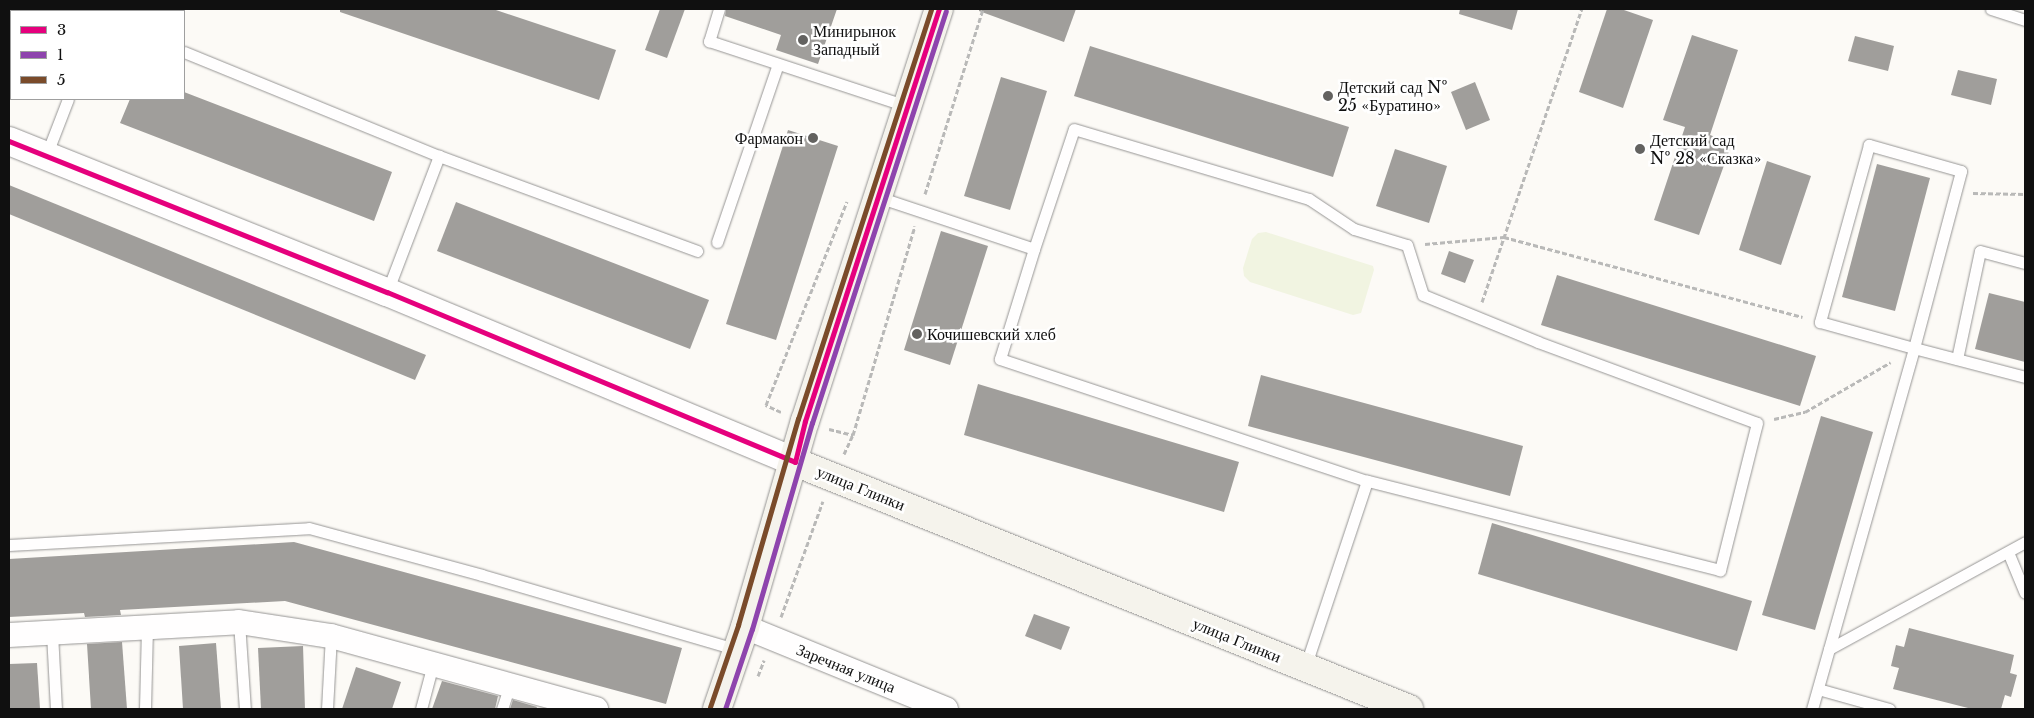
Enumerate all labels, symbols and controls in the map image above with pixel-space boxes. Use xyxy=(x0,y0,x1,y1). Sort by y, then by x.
legend xyxy=(10,10,185,100)
text: 3 xyxy=(57,20,66,39)
place label: Минирынок Западный xyxy=(813,21,896,59)
marker: Минирынок Западный xyxy=(797,34,809,46)
text: 1 xyxy=(57,45,64,64)
text: 5 xyxy=(57,70,66,89)
place label: Детский сад № 25 «Буратино» xyxy=(1338,77,1448,115)
marker: Детский сад № 25 «Буратино» xyxy=(1322,90,1334,102)
place label: Фармакон xyxy=(735,128,803,148)
place label: Детский сад № 28 «Сказка» xyxy=(1650,130,1761,168)
marker: Фармакон xyxy=(807,132,819,144)
marker: Детский сад № 28 «Сказка» xyxy=(1634,143,1646,155)
place label: Кочишевский хлеб xyxy=(927,324,1056,344)
marker: Кочишевский хлеб xyxy=(911,328,923,340)
street label: улица Глинки xyxy=(814,462,908,514)
street label: улица Глинки xyxy=(1190,614,1284,666)
street label: Заречная улица xyxy=(794,639,898,697)

